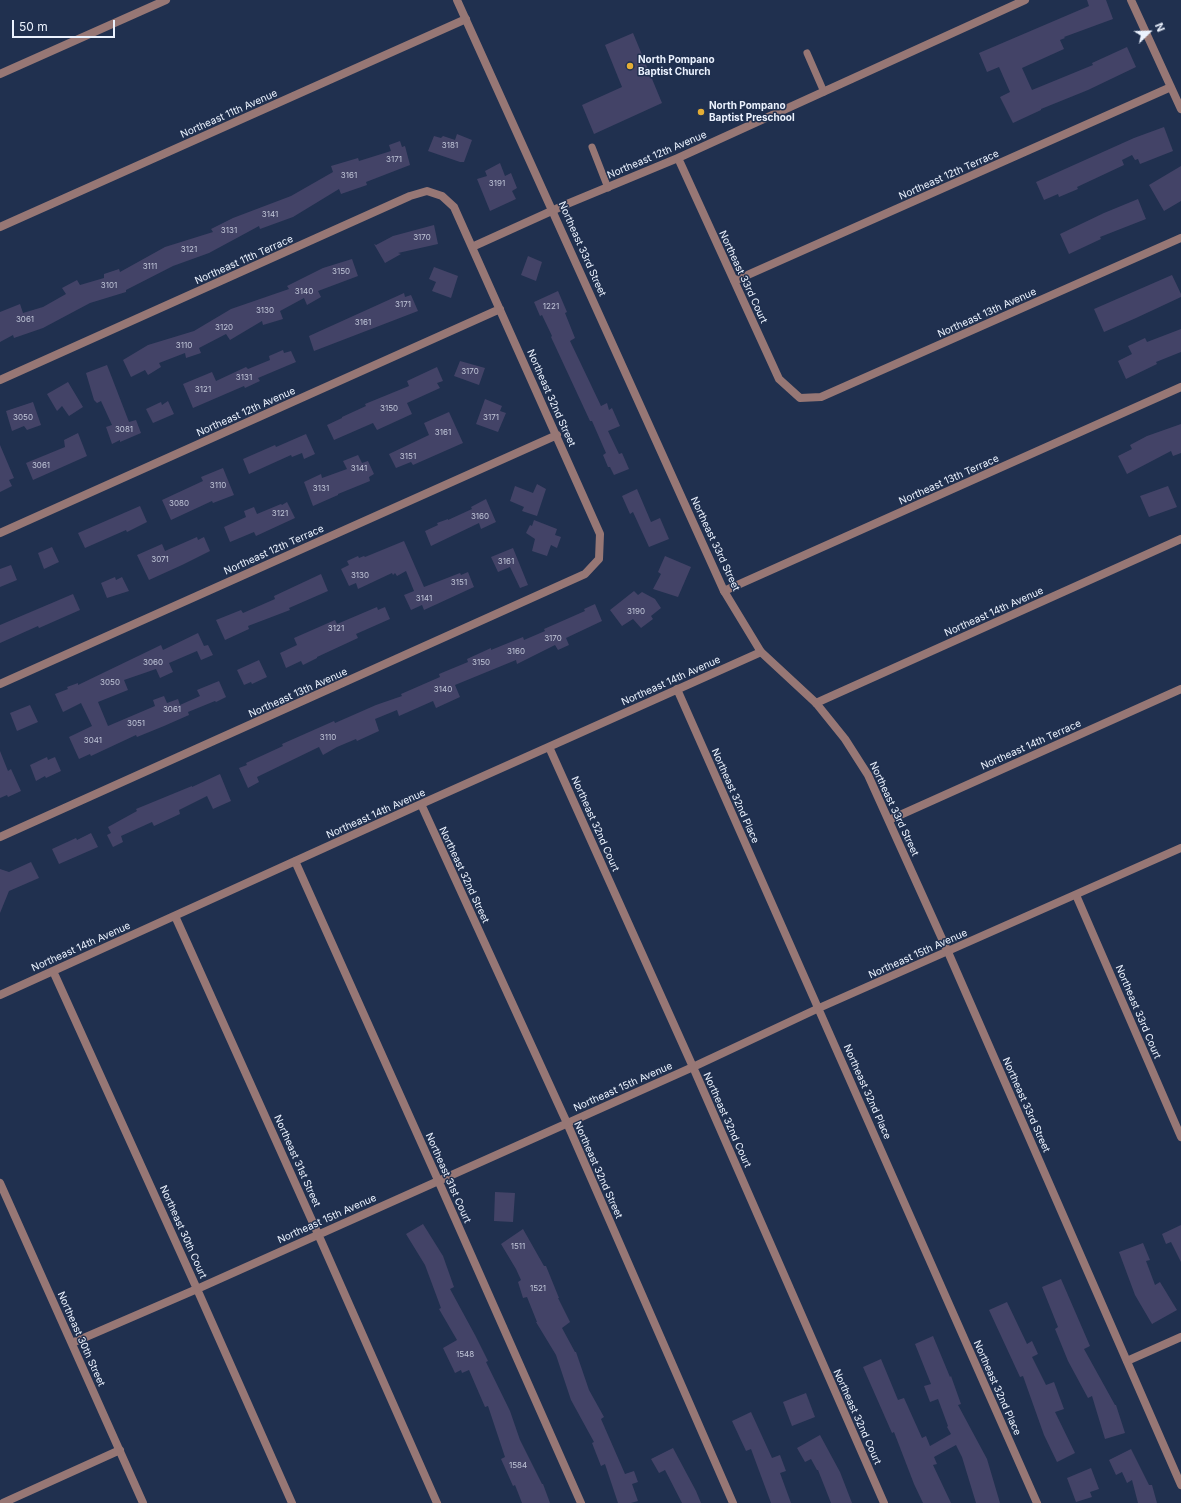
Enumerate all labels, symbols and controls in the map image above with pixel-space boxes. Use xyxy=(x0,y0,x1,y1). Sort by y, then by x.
scale bar xyxy=(14,12,117,38)
north arrow xyxy=(1129,12,1169,52)
text: 50 m xyxy=(19,19,48,34)
text: N xyxy=(1152,21,1168,34)
place label: North Pompano Baptist Church xyxy=(638,54,715,78)
marker: North Pompano Baptist Church xyxy=(625,61,635,71)
street label: Northeast 11th Avenue xyxy=(179,87,279,141)
place label: North Pompano Baptist Preschool xyxy=(709,100,795,124)
marker: North Pompano Baptist Preschool xyxy=(696,107,706,117)
street label: Northeast 12th Avenue xyxy=(605,129,709,181)
house number: 3181 xyxy=(442,141,458,151)
street label: Northeast 12th Terrace xyxy=(897,148,1001,202)
house number: 3171 xyxy=(386,155,402,165)
house number: 3161 xyxy=(341,171,357,181)
house number: 3191 xyxy=(489,179,505,189)
street label: Northeast 33rd Street xyxy=(556,200,608,298)
house number: 3141 xyxy=(262,210,278,220)
house number: 3131 xyxy=(221,226,237,236)
street label: Northeast 33rd Court xyxy=(716,229,770,325)
street label: Northeast 11th Terrace xyxy=(193,233,295,287)
house number: 3170 xyxy=(413,233,431,243)
house number: 3121 xyxy=(181,245,197,255)
house number: 3111 xyxy=(143,262,157,272)
house number: 3150 xyxy=(332,267,350,277)
house number: 3101 xyxy=(101,281,117,291)
street label: Northeast 13th Avenue xyxy=(936,286,1038,340)
house number: 3140 xyxy=(295,287,313,297)
house number: 3171 xyxy=(395,300,411,310)
house number: 1221 xyxy=(543,302,559,312)
house number: 3130 xyxy=(256,306,274,316)
house number: 3061 xyxy=(16,315,34,325)
house number: 3161 xyxy=(355,318,371,328)
house number: 3120 xyxy=(215,323,233,333)
house number: 3110 xyxy=(176,341,192,351)
street label: Northeast 32nd Street xyxy=(524,348,578,448)
house number: 3170 xyxy=(461,367,479,377)
house number: 3131 xyxy=(236,373,252,383)
house number: 3121 xyxy=(195,385,211,395)
street label: Northeast 12th Avenue xyxy=(195,385,297,439)
house number: 3150 xyxy=(380,404,398,414)
house number: 3050 xyxy=(13,413,33,423)
house number: 3171 xyxy=(483,413,499,423)
house number: 3081 xyxy=(115,425,133,435)
house number: 3161 xyxy=(435,428,451,438)
house number: 3151 xyxy=(400,452,416,462)
street label: Northeast 13th Terrace xyxy=(897,453,1001,507)
house number: 3061 xyxy=(32,461,50,471)
house number: 3141 xyxy=(351,464,367,474)
house number: 3110 xyxy=(210,481,226,491)
house number: 3131 xyxy=(313,484,329,494)
street label: Northeast 33rd Street xyxy=(688,495,742,593)
house number: 3080 xyxy=(169,499,189,509)
house number: 3121 xyxy=(272,509,288,519)
house number: 3160 xyxy=(471,512,489,522)
street label: Northeast 12th Terrace xyxy=(222,523,326,577)
house number: 3071 xyxy=(151,555,169,565)
house number: 3161 xyxy=(498,557,514,567)
house number: 3130 xyxy=(351,571,369,581)
house number: 3151 xyxy=(451,578,467,588)
street label: Northeast 14th Avenue xyxy=(943,585,1045,639)
house number: 3141 xyxy=(416,594,432,604)
house number: 3190 xyxy=(627,607,645,617)
house number: 3121 xyxy=(328,624,344,634)
house number: 3170 xyxy=(544,634,562,644)
house number: 3160 xyxy=(507,647,525,657)
street label: Northeast 14th Avenue xyxy=(620,654,722,708)
house number: 3060 xyxy=(143,658,163,668)
house number: 3150 xyxy=(472,658,490,668)
street label: Northeast 13th Avenue xyxy=(247,666,349,720)
house number: 3050 xyxy=(100,678,120,688)
house number: 3140 xyxy=(434,685,452,695)
house number: 3061 xyxy=(163,705,181,715)
street label: Northeast 14th Terrace xyxy=(979,717,1083,773)
house number: 3051 xyxy=(127,719,145,729)
house number: 3110 xyxy=(320,733,336,743)
house number: 3041 xyxy=(84,736,102,746)
street label: Northeast 32nd Place xyxy=(709,747,761,845)
street label: Northeast 33rd Street xyxy=(867,760,921,858)
street label: Northeast 32nd Court xyxy=(569,774,621,874)
street label: Northeast 14th Avenue xyxy=(325,787,427,841)
street label: Northeast 32nd Street xyxy=(436,825,492,925)
street label: Northeast 14th Avenue xyxy=(30,920,132,974)
street label: Northeast 15th Avenue xyxy=(867,927,969,981)
street label: Northeast 33rd Court xyxy=(1113,963,1163,1061)
street label: Northeast 32nd Place xyxy=(841,1043,893,1141)
street label: Northeast 33rd Street xyxy=(1000,1056,1052,1154)
street label: Northeast 15th Avenue xyxy=(572,1060,674,1114)
street label: Northeast 32nd Court xyxy=(701,1070,753,1170)
street label: Northeast 31st Street xyxy=(271,1113,323,1209)
street label: Northeast 32nd Street xyxy=(571,1120,625,1220)
street label: Northeast 31st Court xyxy=(423,1131,473,1225)
street label: Northeast 30th Court xyxy=(157,1184,209,1280)
street label: Northeast 15th Avenue xyxy=(276,1192,378,1246)
house number: 1511 xyxy=(511,1242,525,1252)
house number: 1521 xyxy=(530,1284,546,1294)
street label: Northeast 30th Street xyxy=(55,1290,107,1388)
street label: Northeast 32nd Place xyxy=(971,1339,1023,1437)
house number: 1548 xyxy=(456,1350,474,1360)
street label: Northeast 32nd Court xyxy=(831,1367,883,1467)
house number: 1584 xyxy=(509,1461,527,1471)

